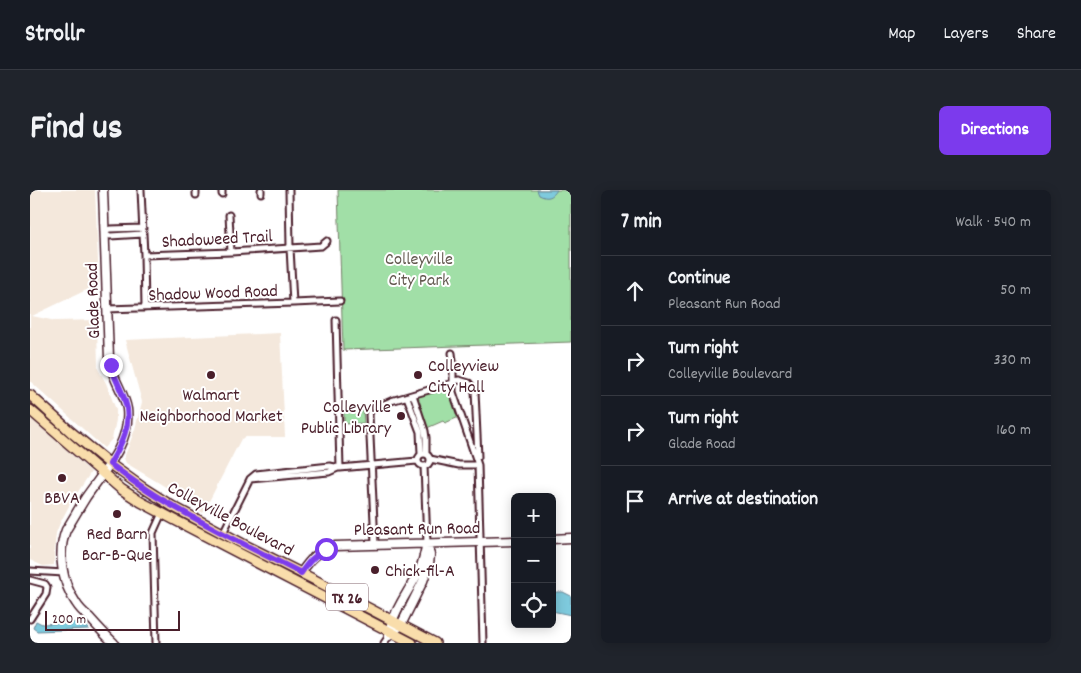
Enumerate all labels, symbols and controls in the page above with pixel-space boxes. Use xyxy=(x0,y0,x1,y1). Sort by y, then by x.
text: Strollr xyxy=(25,18,84,52)
text: Map xyxy=(888,22,915,47)
text: Layers xyxy=(943,22,989,47)
text: Share xyxy=(1017,22,1056,47)
text: Find us xyxy=(30,105,122,155)
button: Directions xyxy=(939,106,1051,155)
text: 7 min xyxy=(621,208,662,238)
text: Walk · 540 m xyxy=(956,211,1031,234)
street label: Shadoweed Trail xyxy=(161,225,274,256)
park label: Colleyville City Park xyxy=(385,248,453,294)
street label: Glade Road xyxy=(81,263,108,339)
text: Continue xyxy=(668,266,730,293)
icon: ahead xyxy=(621,277,649,305)
text: 50 m xyxy=(1000,279,1031,302)
street label: Shadow Wood Road xyxy=(148,280,278,309)
text: Pleasant Run Road xyxy=(668,293,780,316)
text: Turn right xyxy=(668,336,739,363)
icon: right xyxy=(621,347,649,375)
text: 330 m xyxy=(993,349,1031,372)
route end xyxy=(100,354,123,377)
place label: Colleyview City Hall xyxy=(428,355,499,401)
text: Colleyville Boulevard xyxy=(668,363,792,386)
marker: Walmart Neighborhood Market xyxy=(205,369,217,381)
marker: Colleyview City Hall xyxy=(412,369,424,381)
place label: Walmart Neighborhood Market xyxy=(139,384,283,430)
place label: Colleyville Public Library xyxy=(301,396,392,442)
text: Turn right xyxy=(668,406,739,433)
marker: Colleyville Public Library xyxy=(395,410,407,422)
icon: right xyxy=(621,417,649,445)
text: 160 m xyxy=(996,419,1031,442)
text: Glade Road xyxy=(668,433,736,456)
marker: BBVA xyxy=(56,472,68,484)
street label: Colleyville Boulevard xyxy=(162,476,297,564)
place label: BBVA xyxy=(44,487,80,512)
icon: arrive xyxy=(621,487,649,515)
text: Arrive at destination xyxy=(668,487,818,514)
map controls xyxy=(511,493,556,628)
button: + xyxy=(511,493,556,538)
marker: Red Barn Bar-B-Que xyxy=(111,508,123,520)
street label: Pleasant Run Road xyxy=(354,517,481,544)
place label: Red Barn Bar-B-Que xyxy=(82,523,152,569)
route start xyxy=(315,538,338,561)
button: − xyxy=(511,538,556,583)
place label: Chick-fil-A xyxy=(385,560,455,585)
marker: Chick-fil-A xyxy=(369,564,381,576)
button: locate xyxy=(511,583,556,628)
road number: TX 26 xyxy=(326,584,368,611)
scale bar xyxy=(45,608,180,631)
text: 200 m xyxy=(52,610,86,630)

